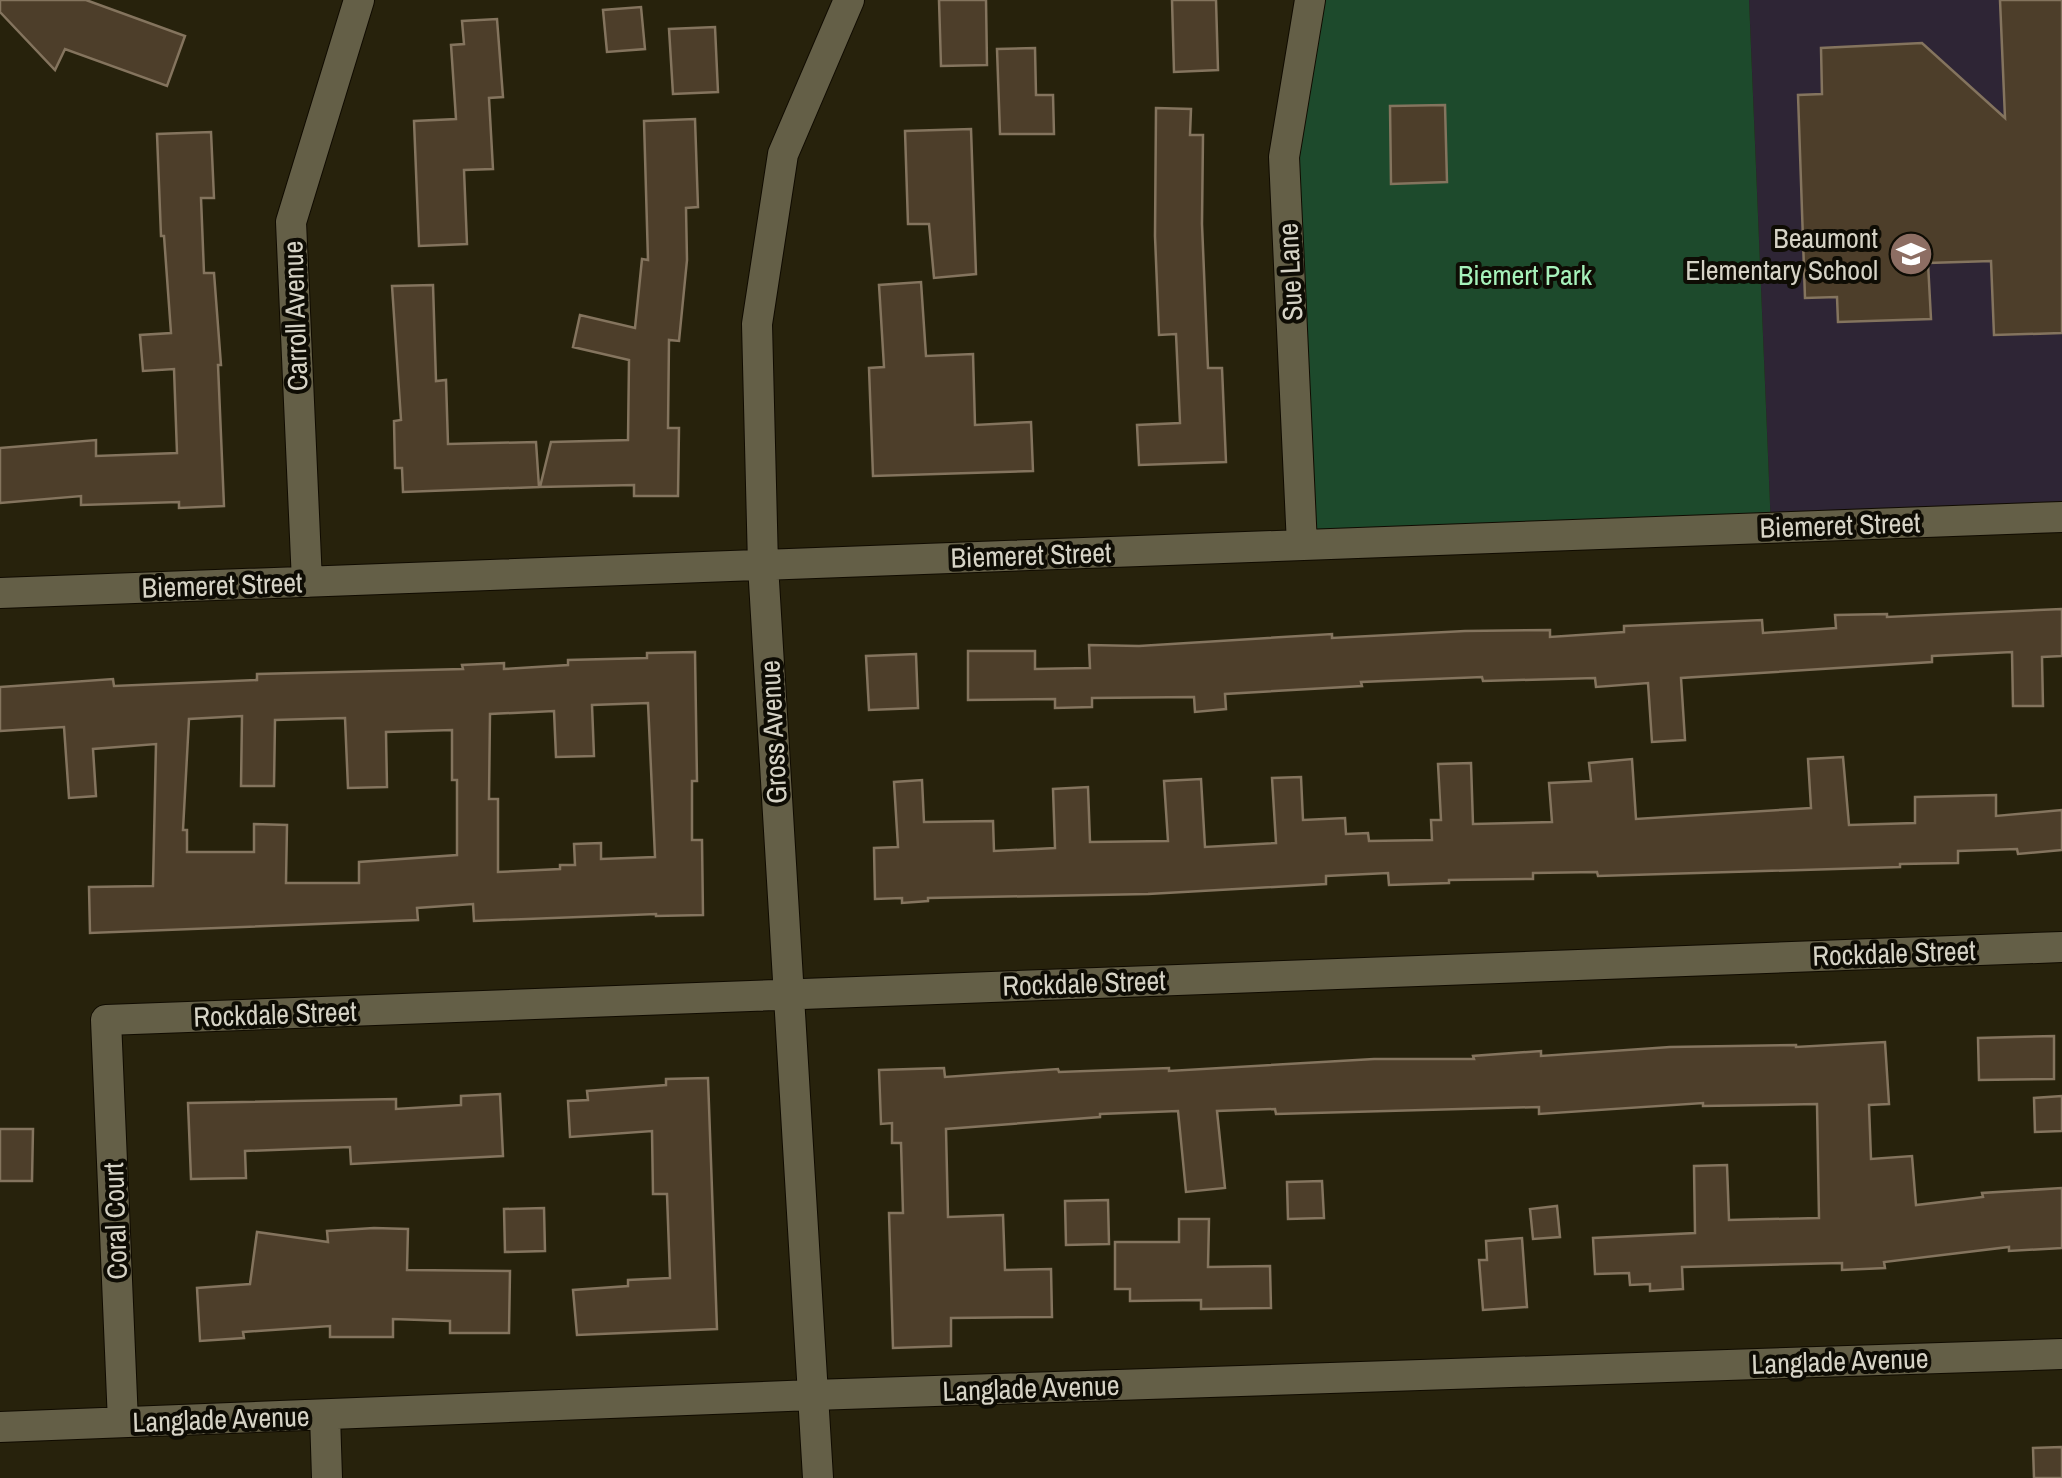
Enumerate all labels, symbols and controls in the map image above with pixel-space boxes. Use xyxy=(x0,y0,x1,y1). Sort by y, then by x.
place label: Beaumont Elementary School xyxy=(1685,219,1878,289)
street label: Sue Lane xyxy=(1268,222,1312,322)
school or university icon: Beaumont Elementary School xyxy=(1888,231,1934,277)
street label: Carroll Avenue xyxy=(273,240,317,392)
park label: Biemert Park xyxy=(1458,256,1593,294)
street label: Biemeret Street xyxy=(1759,503,1921,547)
street label: Biemeret Street xyxy=(950,533,1112,577)
street label: Biemeret Street xyxy=(141,563,303,607)
street label: Gross Avenue xyxy=(750,659,796,805)
street label: Rockdale Street xyxy=(1812,931,1976,975)
street label: Rockdale Street xyxy=(1002,961,1166,1005)
street label: Rockdale Street xyxy=(193,992,357,1036)
street label: Coral Court xyxy=(94,1162,136,1280)
street label: Langlade Avenue xyxy=(1751,1339,1929,1383)
street label: Langlade Avenue xyxy=(942,1366,1120,1410)
street label: Langlade Avenue xyxy=(132,1397,310,1441)

